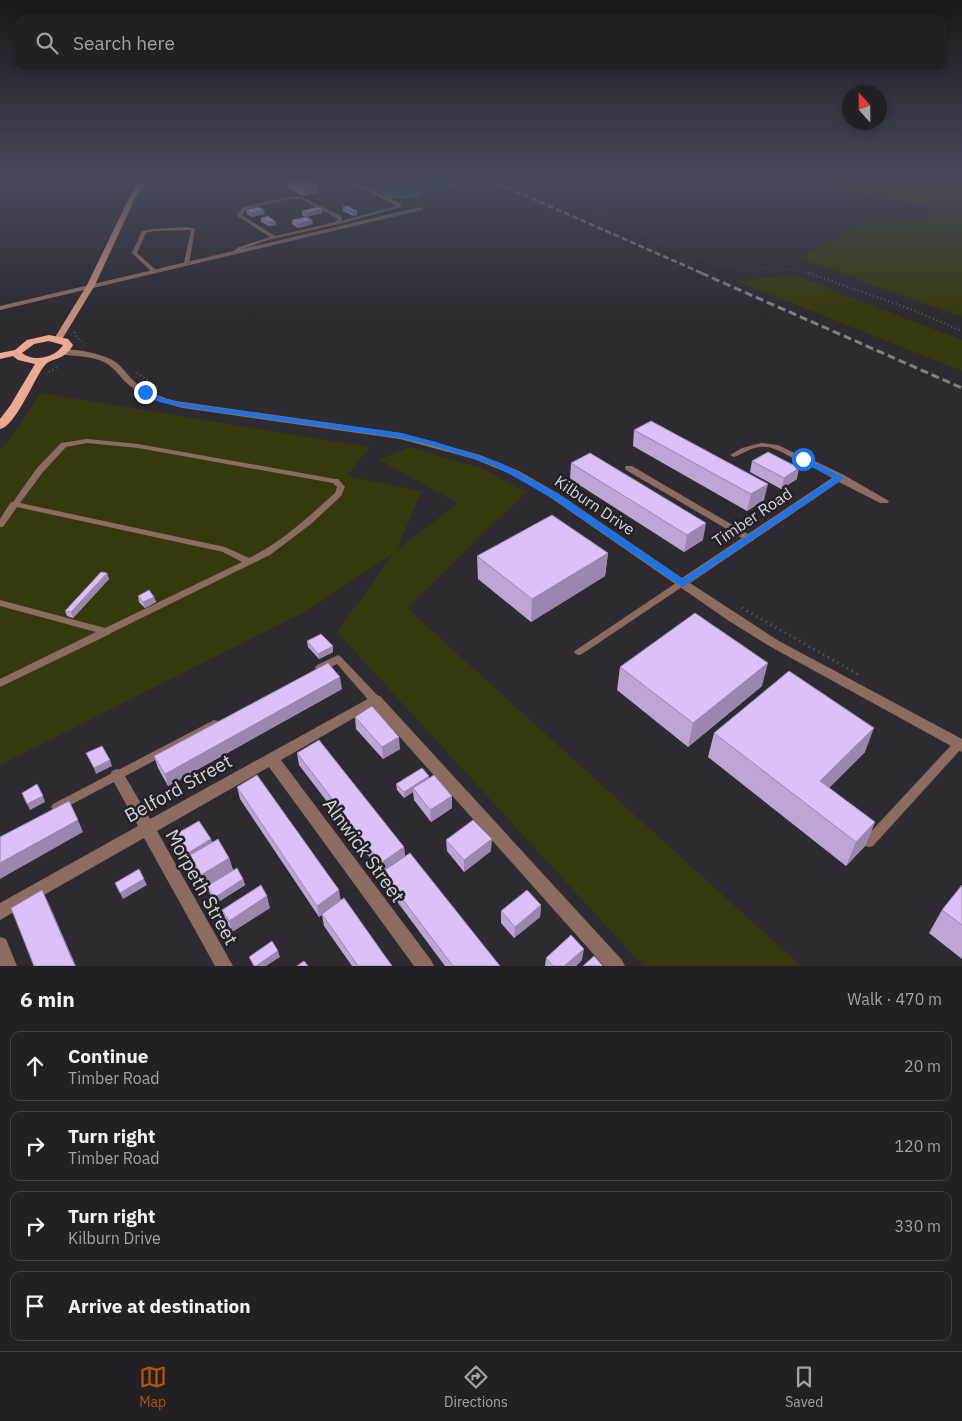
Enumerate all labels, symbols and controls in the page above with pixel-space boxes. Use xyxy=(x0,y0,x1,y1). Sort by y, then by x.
search box xyxy=(15,15,947,70)
icon: search xyxy=(33,29,61,57)
text: Search here xyxy=(73,31,175,55)
north arrow xyxy=(842,85,887,130)
route end xyxy=(134,381,157,404)
route start xyxy=(792,448,815,471)
street label: Kilburn Drive xyxy=(551,471,639,539)
street label: Timber Road xyxy=(708,483,796,551)
street label: Belford Street xyxy=(120,749,236,827)
street label: Alnwick Street xyxy=(318,793,410,907)
street label: Morpeth Street xyxy=(160,825,244,949)
text: 6 min xyxy=(20,985,75,1013)
text: Walk · 470 m xyxy=(847,989,942,1009)
text: Continue xyxy=(68,1044,148,1068)
icon: ahead xyxy=(21,1052,49,1080)
text: 20 m xyxy=(904,1056,941,1076)
text: Timber Road xyxy=(68,1068,160,1088)
text: Turn right xyxy=(68,1124,155,1148)
icon: right xyxy=(21,1132,49,1160)
text: 120 m xyxy=(894,1136,941,1156)
text: Timber Road xyxy=(68,1148,160,1168)
text: Turn right xyxy=(68,1204,155,1228)
icon: right xyxy=(21,1212,49,1240)
text: 330 m xyxy=(894,1216,941,1236)
text: Kilburn Drive xyxy=(68,1228,161,1248)
icon: arrive xyxy=(21,1292,49,1320)
text: Arrive at destination xyxy=(68,1294,251,1318)
tab: Map xyxy=(139,1363,167,1411)
tab: Directions xyxy=(444,1363,508,1411)
tab: Saved xyxy=(785,1363,823,1411)

